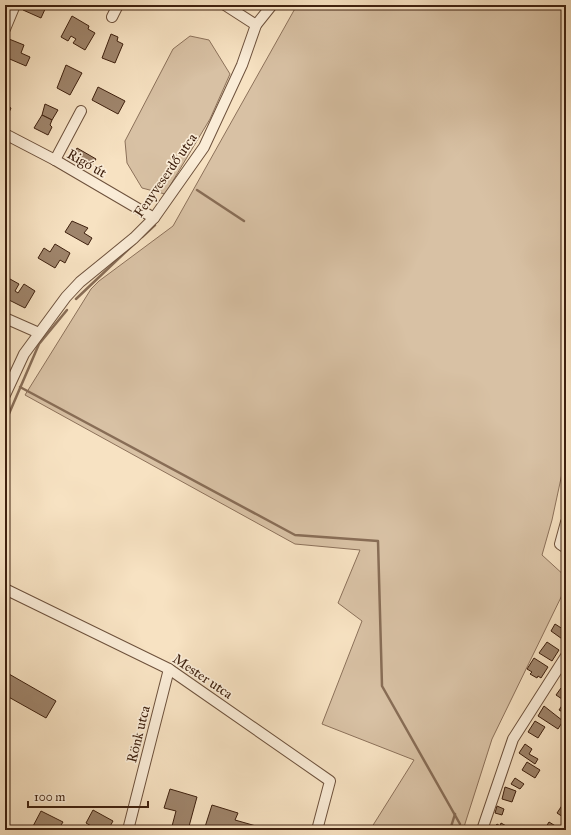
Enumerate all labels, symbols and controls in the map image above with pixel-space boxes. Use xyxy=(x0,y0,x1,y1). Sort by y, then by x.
street label: Fenyveserdő utca xyxy=(130,130,201,221)
street label: Rigó út xyxy=(64,145,110,182)
street label: Mester utca xyxy=(170,650,236,703)
street label: Rönk utca xyxy=(123,704,154,764)
scale bar xyxy=(28,783,148,809)
text: 100 m xyxy=(34,790,65,804)

